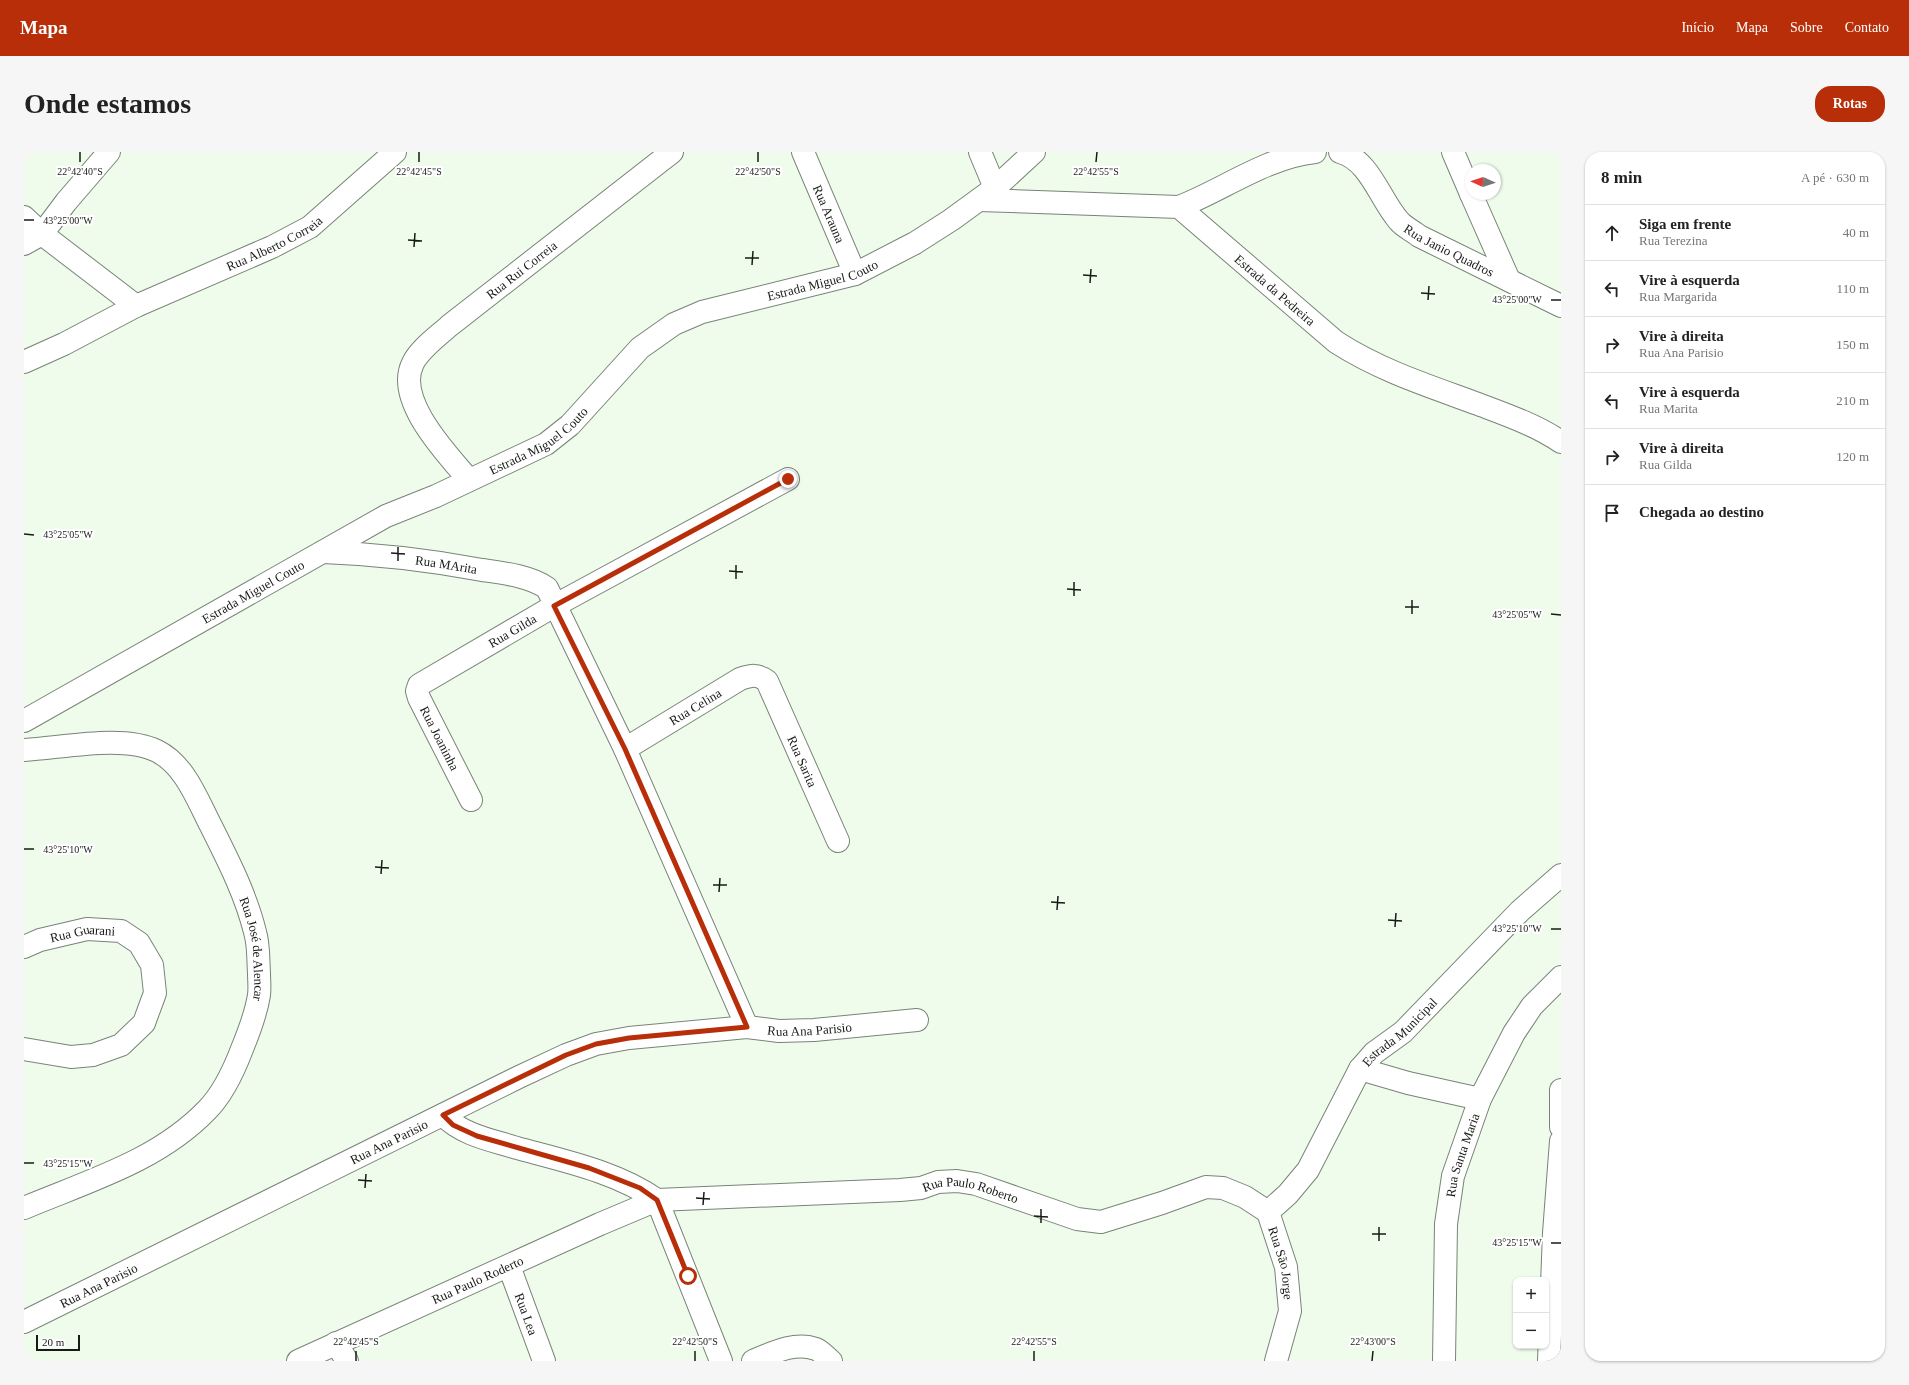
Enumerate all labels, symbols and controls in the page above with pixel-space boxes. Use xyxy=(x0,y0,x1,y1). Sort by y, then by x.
text: Mapa xyxy=(20,17,68,38)
text: Início xyxy=(1681,20,1714,35)
text: Mapa xyxy=(1736,20,1768,35)
text: Sobre xyxy=(1790,20,1823,35)
text: Contato xyxy=(1845,20,1889,35)
button: Rotas xyxy=(1815,86,1885,122)
text: Onde estamos xyxy=(24,88,191,119)
north arrow xyxy=(1465,164,1501,200)
text: 22°42'40"S xyxy=(57,166,103,177)
text: 22°42'45"S xyxy=(396,166,442,177)
text: 22°42'50"S xyxy=(735,166,781,177)
text: 22°42'55"S xyxy=(1073,166,1119,177)
text: 8 min xyxy=(1601,168,1642,187)
text: A pé · 630 m xyxy=(1801,170,1869,185)
street label: Rua Arauna xyxy=(810,182,848,245)
street label: Rua Alberto Correia xyxy=(224,213,325,274)
text: 43°25'00"W xyxy=(43,215,93,226)
text: Siga em frente xyxy=(1639,216,1731,232)
street label: Rua Janio Quadros xyxy=(1401,221,1496,280)
icon: ahead xyxy=(1601,222,1623,244)
text: 40 m xyxy=(1843,225,1869,240)
text: Rua Terezina xyxy=(1639,233,1708,248)
street label: Rua Rui Correia xyxy=(483,238,560,302)
street label: Estrada da Pedreira xyxy=(1232,251,1318,329)
street label: Estrada Miguel Couto xyxy=(766,257,880,304)
text: Vire à esquerda xyxy=(1639,272,1740,288)
icon: left xyxy=(1601,278,1623,300)
text: 110 m xyxy=(1837,281,1869,296)
text: Rua Margarida xyxy=(1639,289,1717,304)
text: 43°25'00"W xyxy=(1492,294,1542,305)
text: Vire à direita xyxy=(1639,328,1724,344)
icon: right xyxy=(1601,334,1623,356)
text: 150 m xyxy=(1836,337,1869,352)
text: Rua Ana Parisio xyxy=(1639,345,1724,360)
text: Vire à esquerda xyxy=(1639,384,1740,400)
icon: left xyxy=(1601,390,1623,412)
text: 210 m xyxy=(1836,393,1869,408)
text: Rua Marita xyxy=(1639,401,1698,416)
street label: Estrada Miguel Couto xyxy=(487,404,591,478)
text: Vire à direita xyxy=(1639,440,1724,456)
icon: right xyxy=(1601,446,1623,468)
text: 120 m xyxy=(1836,449,1869,464)
text: Rua Gilda xyxy=(1639,457,1692,472)
route end xyxy=(779,470,797,488)
icon: arrive xyxy=(1601,502,1623,524)
text: Chegada ao destino xyxy=(1639,504,1764,520)
text: 43°25'05"W xyxy=(43,529,93,540)
street label: Rua MArita xyxy=(414,553,479,577)
street label: Estrada Miguel Couto xyxy=(199,557,307,627)
text: 43°25'05"W xyxy=(1492,609,1542,620)
street label: Rua Gilda xyxy=(486,611,539,651)
street label: Rua Celina xyxy=(667,685,724,728)
street label: Rua Joaninha xyxy=(417,703,462,773)
street label: Rua Sarita xyxy=(784,733,820,790)
text: 43°25'10"W xyxy=(43,844,93,855)
street label: Rua José de Alencar xyxy=(237,895,266,1003)
street label: Rua Guarani xyxy=(49,922,116,945)
text: 43°25'10"W xyxy=(1492,923,1542,934)
street label: Estrada Municipal xyxy=(1359,994,1440,1069)
street label: Rua Ana Parisio xyxy=(766,1019,852,1039)
street label: Rua Santa Maria xyxy=(1443,1111,1483,1198)
street label: Rua Ana Parisio xyxy=(348,1116,430,1167)
text: 43°25'15"W xyxy=(43,1158,93,1169)
street label: Rua Paulo Roberto xyxy=(920,1174,1020,1206)
street label: Rua São Jorge xyxy=(1265,1225,1296,1300)
text: 43°25'15"W xyxy=(1492,1237,1542,1248)
street label: Rua Paulo Roderto xyxy=(429,1253,526,1307)
street label: Rua Ana Parisio xyxy=(57,1260,140,1311)
route start xyxy=(679,1267,697,1285)
map controls xyxy=(1513,1277,1549,1349)
button: + xyxy=(1513,1277,1549,1313)
street label: Rua Lea xyxy=(512,1291,541,1337)
button: − xyxy=(1513,1313,1549,1349)
scale bar xyxy=(36,1333,80,1352)
text: 20 m xyxy=(42,1336,64,1348)
text: 22°42'45"S xyxy=(333,1336,379,1347)
text: 22°42'50"S xyxy=(672,1336,718,1347)
text: 22°42'55"S xyxy=(1011,1336,1057,1347)
text: 22°43'00"S xyxy=(1350,1336,1396,1347)

